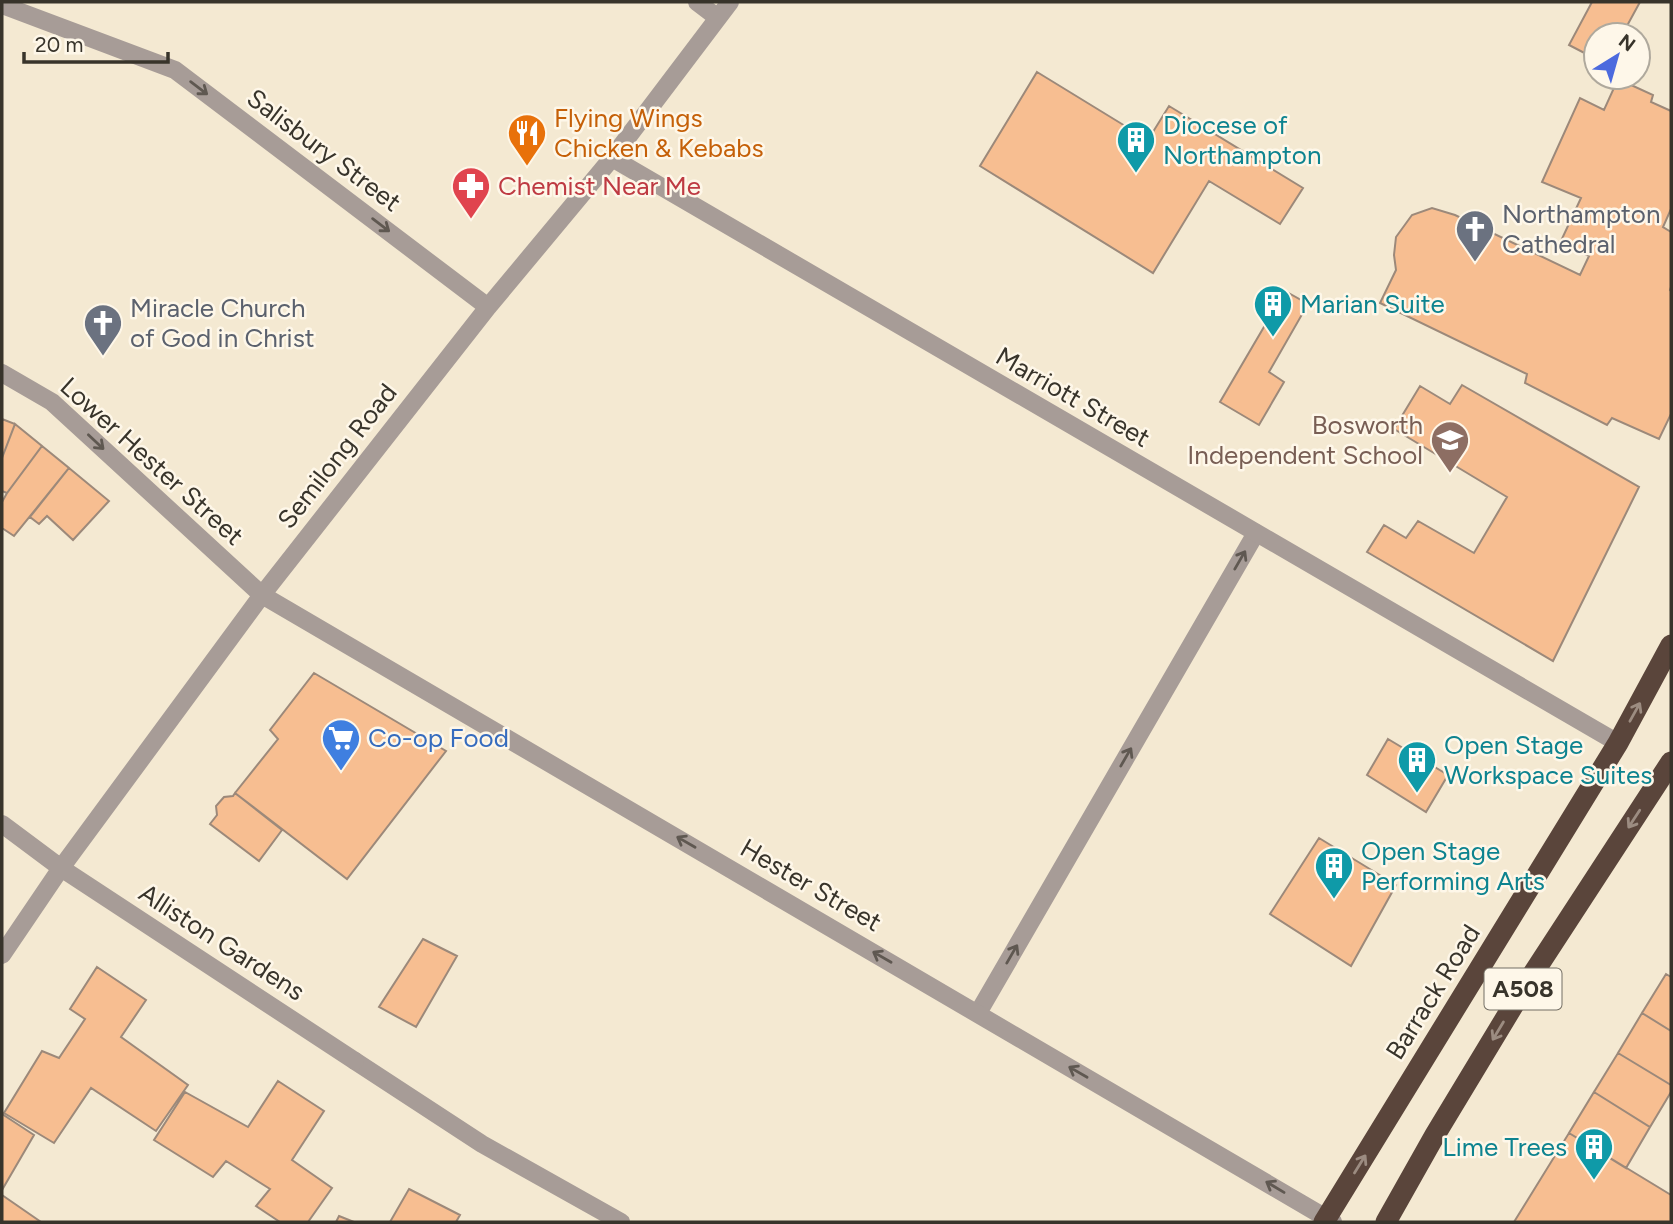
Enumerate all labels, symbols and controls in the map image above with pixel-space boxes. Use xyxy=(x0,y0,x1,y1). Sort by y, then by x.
scale bar xyxy=(24,21,168,65)
north arrow xyxy=(1582,21,1652,91)
text: N xyxy=(1614,29,1640,56)
text: 20 m xyxy=(35,32,83,57)
one-way arrow xyxy=(189,81,208,96)
street label: Salisbury Street xyxy=(241,82,407,218)
place label: Flying Wings Chicken & Kebabs xyxy=(554,102,764,164)
place label: Diocese of Northampton xyxy=(1163,109,1321,171)
restaurant icon: Flying Wings Chicken & Kebabs xyxy=(506,112,548,167)
building icon: Diocese of Northampton xyxy=(1115,119,1157,174)
pharmacy icon: Chemist Near Me xyxy=(450,165,492,220)
place label: Chemist Near Me xyxy=(498,170,701,202)
place label: Northampton Cathedral xyxy=(1502,198,1660,260)
church icon: Northampton Cathedral xyxy=(1454,208,1496,263)
one-way arrow xyxy=(371,218,389,233)
building icon: Marian Suite xyxy=(1252,283,1294,338)
place label: Marian Suite xyxy=(1300,288,1445,320)
place label: Miracle Church of God in Christ xyxy=(130,292,315,354)
church icon: Miracle Church of God in Christ xyxy=(82,302,124,357)
street label: Marriott Street xyxy=(990,340,1156,454)
street label: Lower Hester Street xyxy=(54,370,250,552)
street label: Semilong Road xyxy=(270,377,404,535)
place label: Bosworth Independent School xyxy=(1187,409,1423,471)
school or university icon: Bosworth Independent School xyxy=(1429,419,1471,474)
one-way arrow xyxy=(87,434,105,450)
one-way arrow xyxy=(1234,550,1247,571)
one-way arrow xyxy=(1629,702,1642,723)
supermarket icon: Co-op Food xyxy=(320,717,362,772)
place label: Co-op Food xyxy=(368,722,509,754)
place label: Open Stage Workspace Suites xyxy=(1444,729,1652,791)
building icon: Open Stage Workspace Suites xyxy=(1396,739,1438,794)
one-way arrow xyxy=(1120,747,1133,768)
one-way arrow xyxy=(1627,809,1641,828)
street label: Hester Street xyxy=(735,832,887,938)
one-way arrow xyxy=(676,835,696,849)
place label: Open Stage Performing Arts xyxy=(1361,835,1545,897)
building icon: Open Stage Performing Arts xyxy=(1313,845,1355,900)
street label: Alliston Gardens xyxy=(133,877,311,1007)
street label: Barrack Road xyxy=(1379,919,1487,1065)
one-way arrow xyxy=(1005,944,1019,964)
one-way arrow xyxy=(872,950,893,963)
road number: A508 xyxy=(1484,968,1562,1009)
one-way arrow xyxy=(1490,1021,1505,1040)
one-way arrow xyxy=(1069,1065,1089,1079)
building icon: Lime Trees xyxy=(1573,1126,1615,1181)
place label: Lime Trees xyxy=(1442,1131,1567,1163)
one-way arrow xyxy=(1353,1155,1367,1175)
one-way arrow xyxy=(1265,1180,1285,1194)

